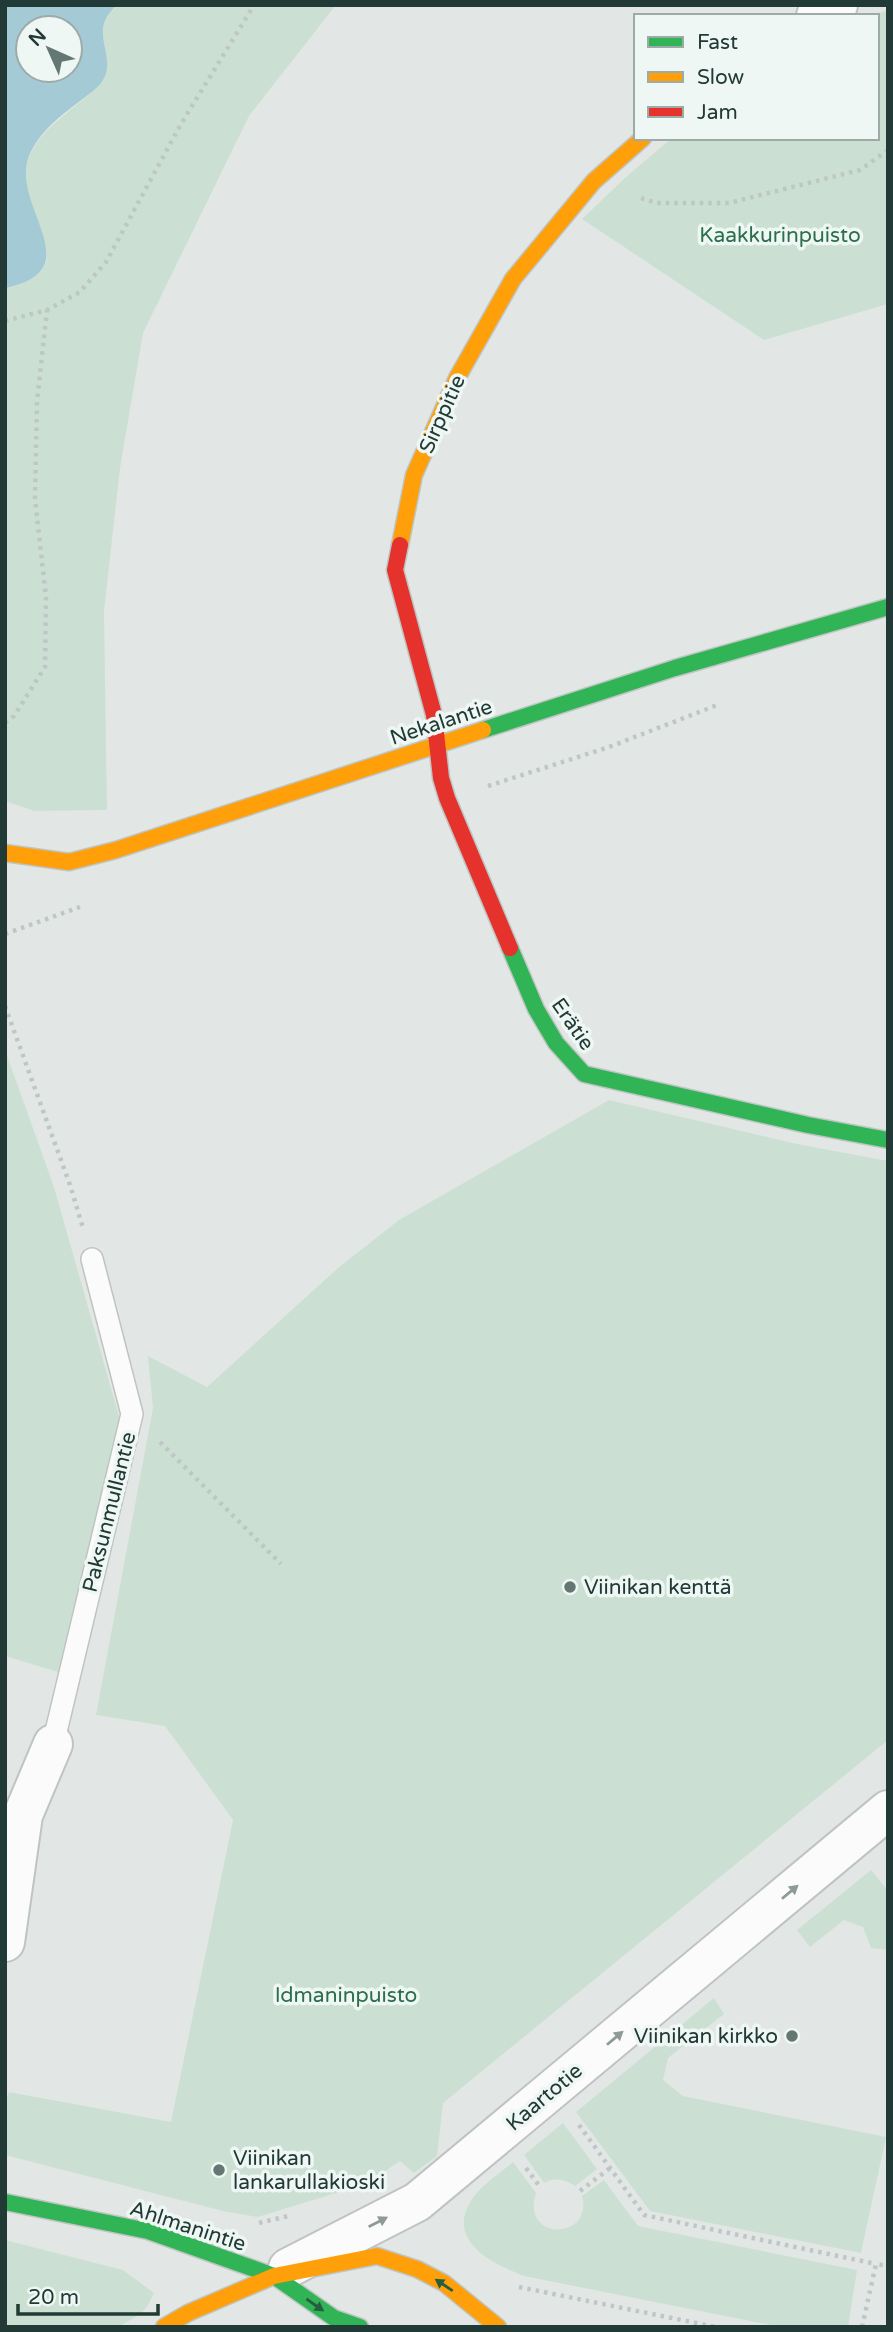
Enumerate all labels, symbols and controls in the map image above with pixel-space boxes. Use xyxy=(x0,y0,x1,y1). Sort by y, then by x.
north arrow xyxy=(14,14,84,84)
legend xyxy=(634,14,879,140)
text: N xyxy=(25,25,51,51)
text: Fast xyxy=(697,30,738,55)
text: Slow xyxy=(697,65,745,90)
text: Jam xyxy=(697,100,738,125)
park label: Kaakkurinpuisto xyxy=(699,223,861,248)
street label: Sirppitie xyxy=(414,371,471,457)
street label: Nekalantie xyxy=(387,694,496,751)
street label: Erätie xyxy=(546,993,600,1055)
street label: Paksunmullantie xyxy=(77,1429,142,1595)
place label: Viinikan kenttä xyxy=(584,1575,732,1600)
marker: Viinikan kenttä xyxy=(562,1579,578,1595)
one-way arrow xyxy=(781,1885,798,1900)
park label: Idmaninpuisto xyxy=(275,1983,417,2008)
place label: Viinikan kirkko xyxy=(634,2024,778,2049)
marker: Viinikan kirkko xyxy=(784,2028,800,2044)
one-way arrow xyxy=(606,2031,623,2046)
street label: Kaartotie xyxy=(501,2058,587,2136)
place label: Viinikan lankarullakioski xyxy=(233,2146,385,2195)
marker: Viinikan lankarullakioski xyxy=(211,2162,227,2178)
street label: Ahlmanintie xyxy=(127,2196,249,2257)
one-way arrow xyxy=(368,2217,388,2228)
scale bar xyxy=(18,2272,158,2316)
one-way arrow xyxy=(435,2278,453,2292)
text: 20 m xyxy=(28,2285,79,2310)
one-way arrow xyxy=(306,2298,324,2312)

